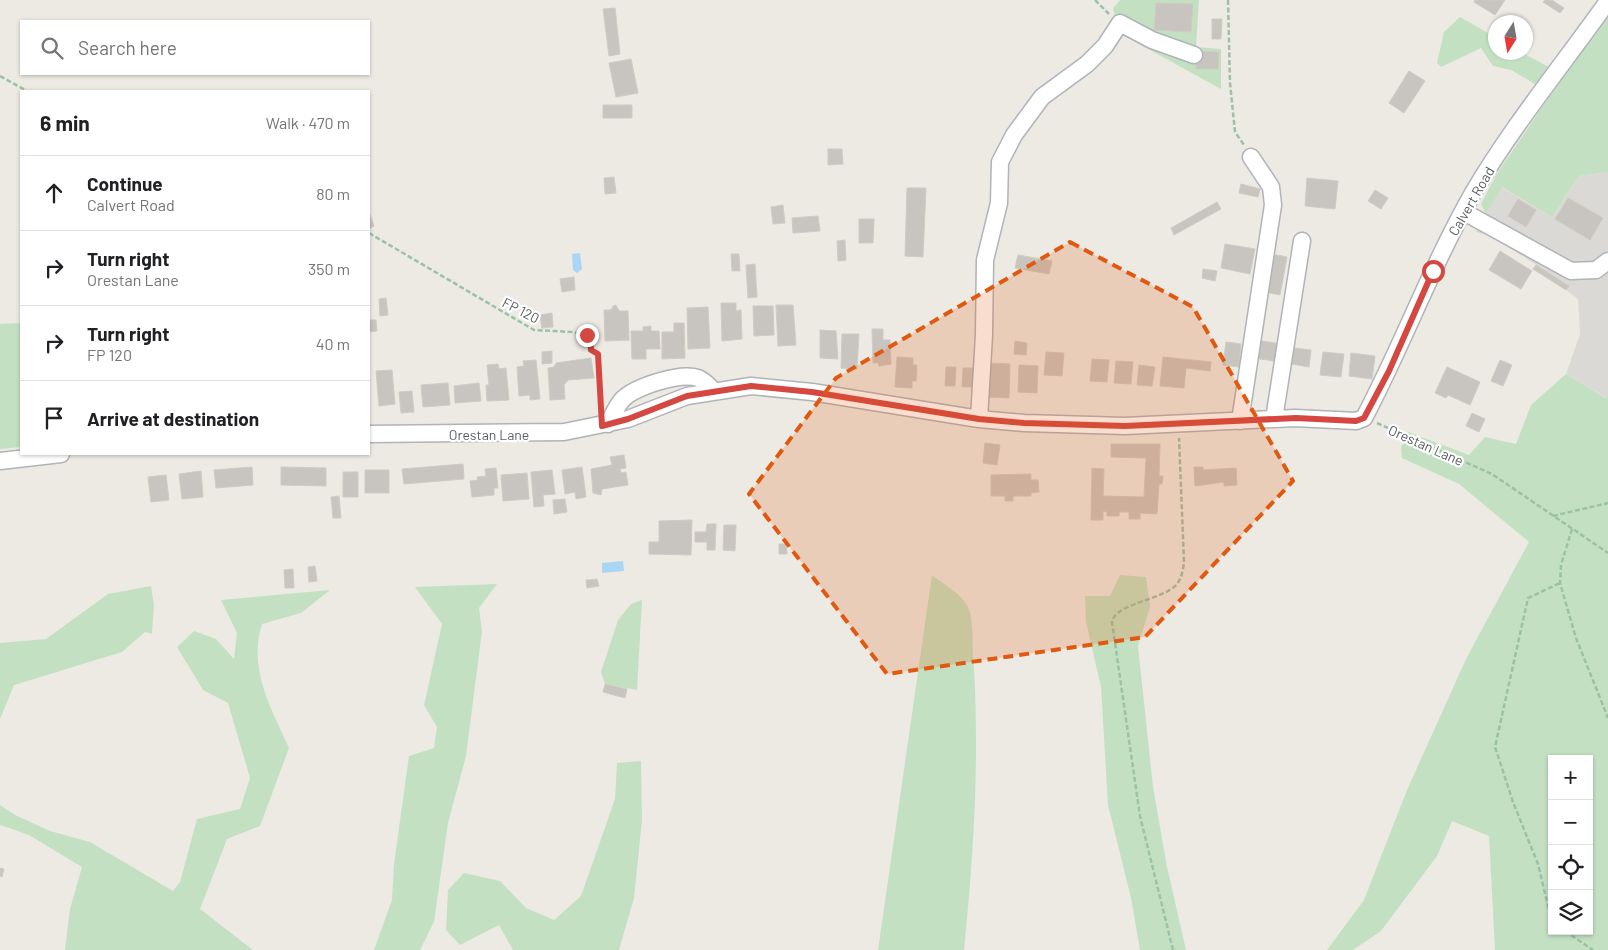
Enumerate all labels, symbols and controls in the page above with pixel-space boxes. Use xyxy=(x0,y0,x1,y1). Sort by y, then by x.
north arrow xyxy=(1488,15,1533,60)
search box xyxy=(20,20,370,75)
icon: search xyxy=(38,34,66,62)
text: Search here xyxy=(78,36,177,59)
text: 6 min xyxy=(40,110,90,135)
text: Walk · 470 m xyxy=(266,113,350,132)
street label: Calvert Road xyxy=(1444,163,1498,239)
text: Continue xyxy=(87,172,163,195)
icon: ahead xyxy=(40,179,68,207)
text: 80 m xyxy=(316,184,350,203)
text: Calvert Road xyxy=(87,195,175,214)
text: Turn right xyxy=(87,247,169,270)
icon: right xyxy=(40,254,68,282)
text: 350 m xyxy=(308,259,350,278)
route start xyxy=(1422,260,1445,283)
text: Orestan Lane xyxy=(87,270,179,289)
street label: FP 120 xyxy=(500,293,542,327)
text: Turn right xyxy=(87,322,169,345)
route end xyxy=(576,324,599,347)
icon: right xyxy=(40,329,68,357)
text: 40 m xyxy=(316,334,350,353)
text: FP 120 xyxy=(87,345,132,364)
icon: arrive xyxy=(40,404,68,432)
text: Arrive at destination xyxy=(87,407,259,430)
street label: Orestan Lane xyxy=(1386,421,1466,469)
street label: Orestan Lane xyxy=(449,426,529,443)
map controls xyxy=(1548,755,1593,935)
button: + xyxy=(1548,755,1593,800)
button: − xyxy=(1548,800,1593,845)
button: locate xyxy=(1548,845,1593,890)
button: layers xyxy=(1548,890,1593,935)

